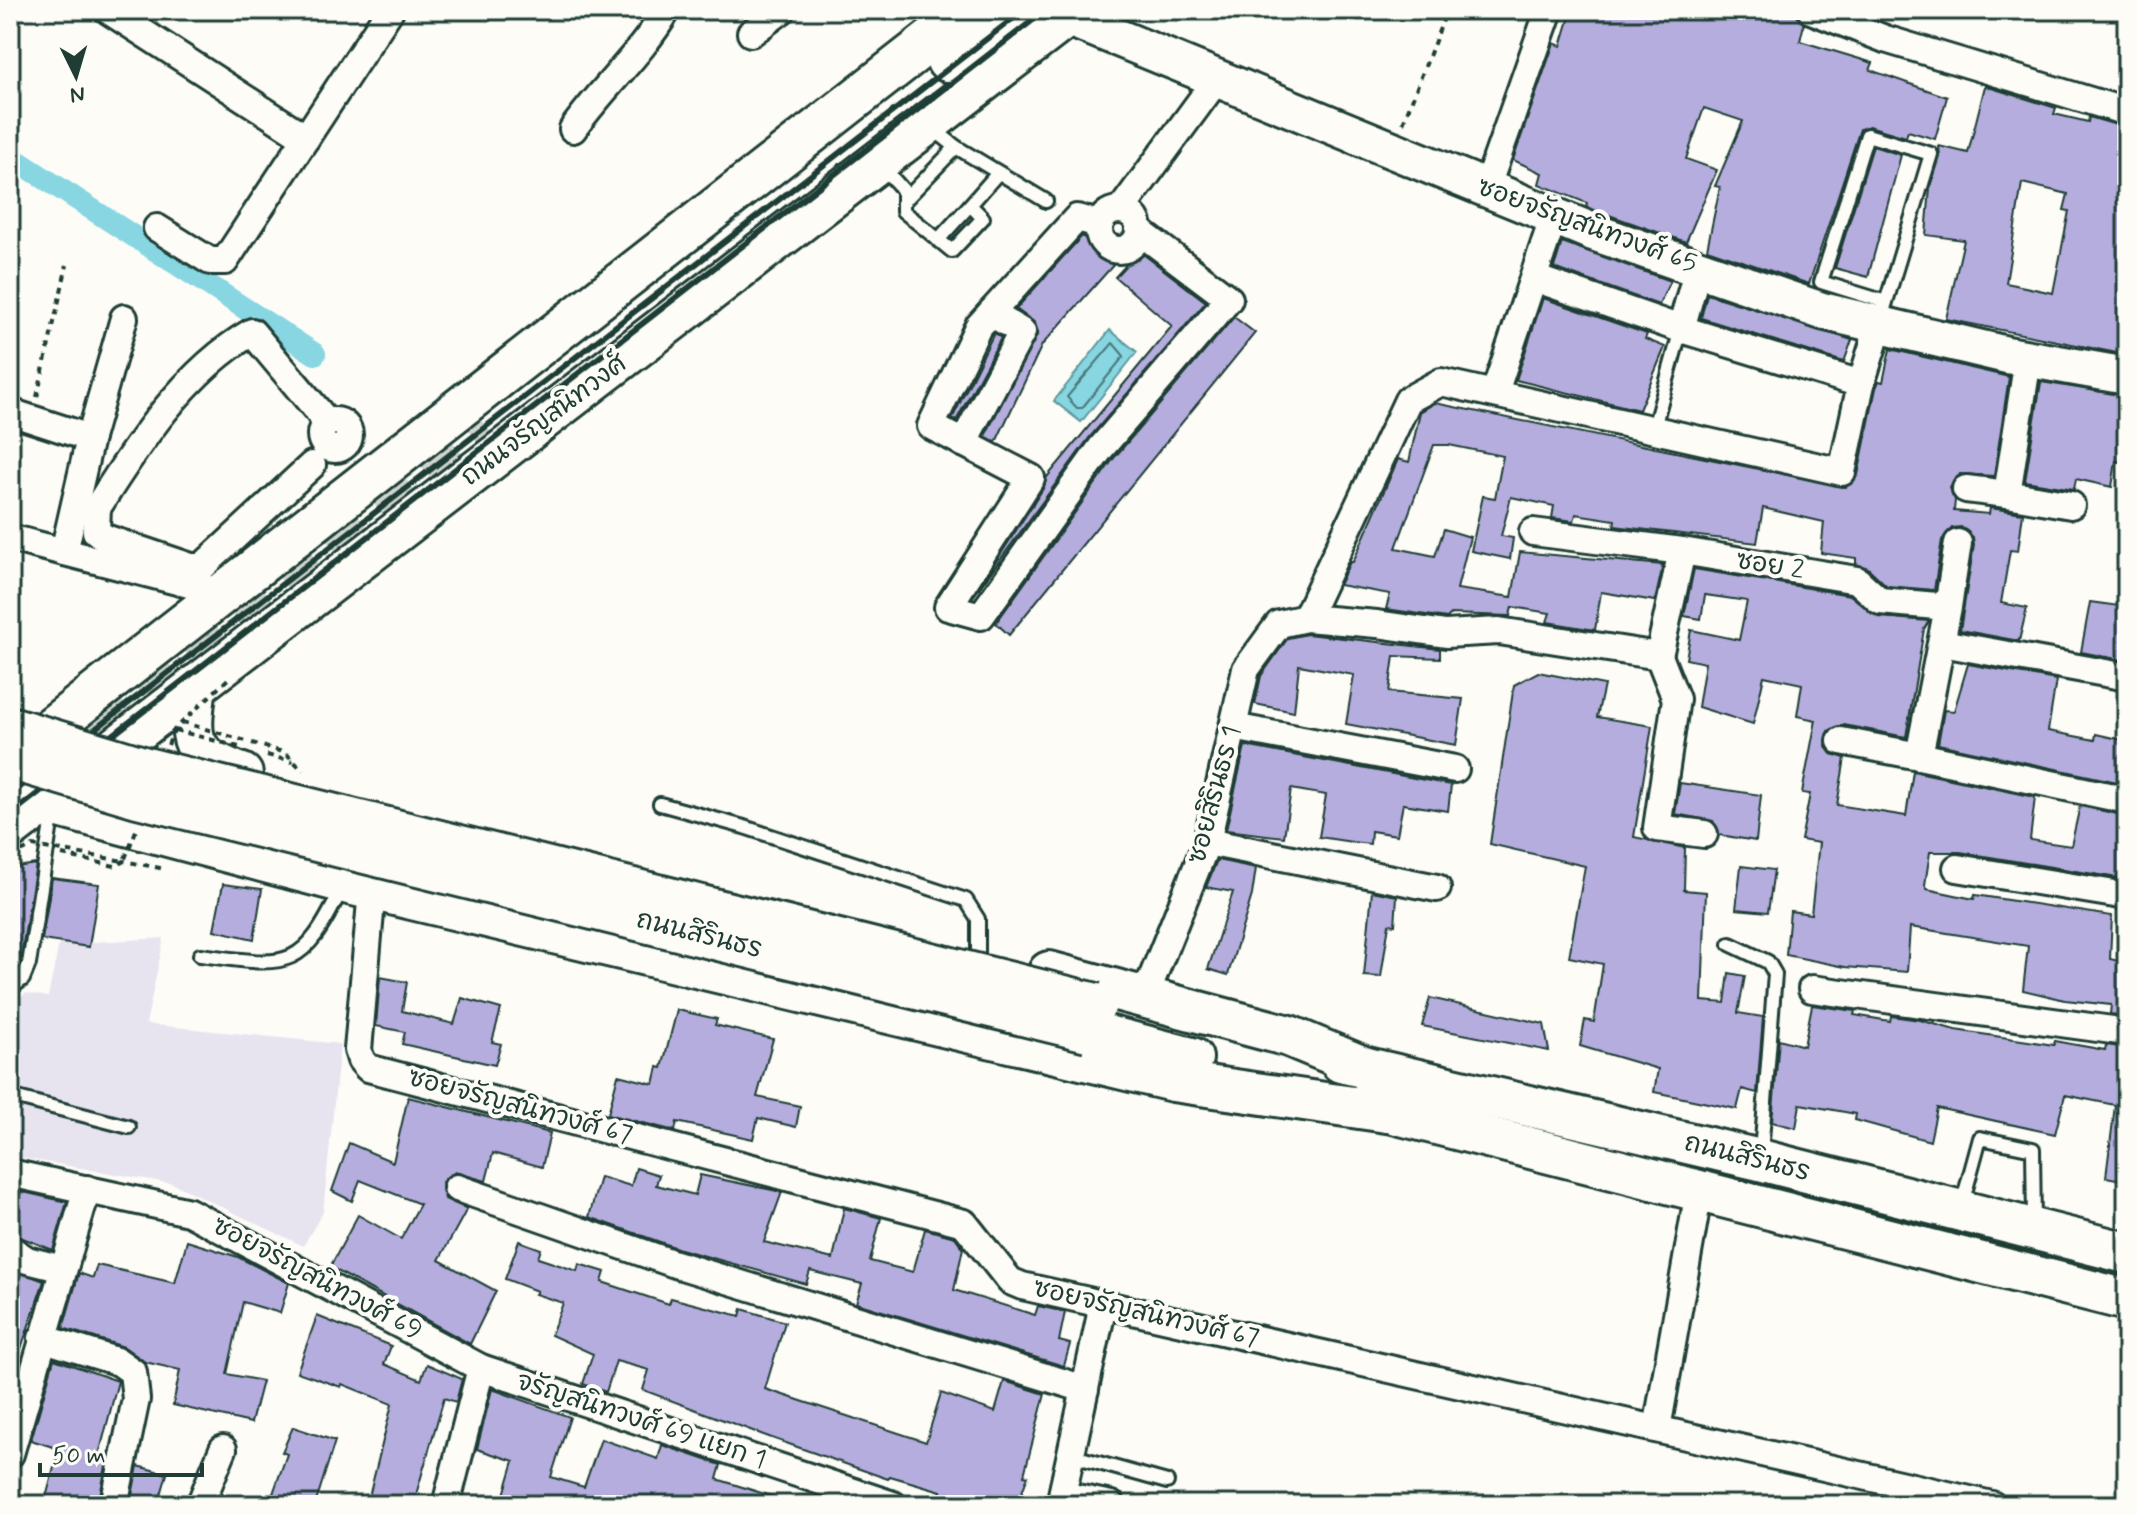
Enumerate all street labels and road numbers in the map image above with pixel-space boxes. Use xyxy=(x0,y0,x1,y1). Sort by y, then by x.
street label: ซอยจรัญสนิทวงศ์ 65 xyxy=(1472,170,1702,282)
street label: ถนนจรัญสนิทวงศ์ xyxy=(454,346,635,494)
street label: ซอย 2 xyxy=(1734,544,1807,588)
street label: ซอยสิรินธร 1 xyxy=(1180,722,1250,868)
street label: ถนนสิรินธร xyxy=(633,903,765,967)
street label: ซอยจรัญสนิทวงศ์ 67 xyxy=(404,1060,636,1153)
street label: ถนนสิรินธร xyxy=(1681,1126,1813,1190)
street label: ซอยจรัญสนิทวงศ์ 69 xyxy=(206,1208,428,1349)
street label: ซอยจรัญสนิทวงศ์ 67 xyxy=(1030,1271,1262,1357)
street label: จรัญสนิทวงศ์ 69 แยก 1 xyxy=(512,1364,770,1477)

